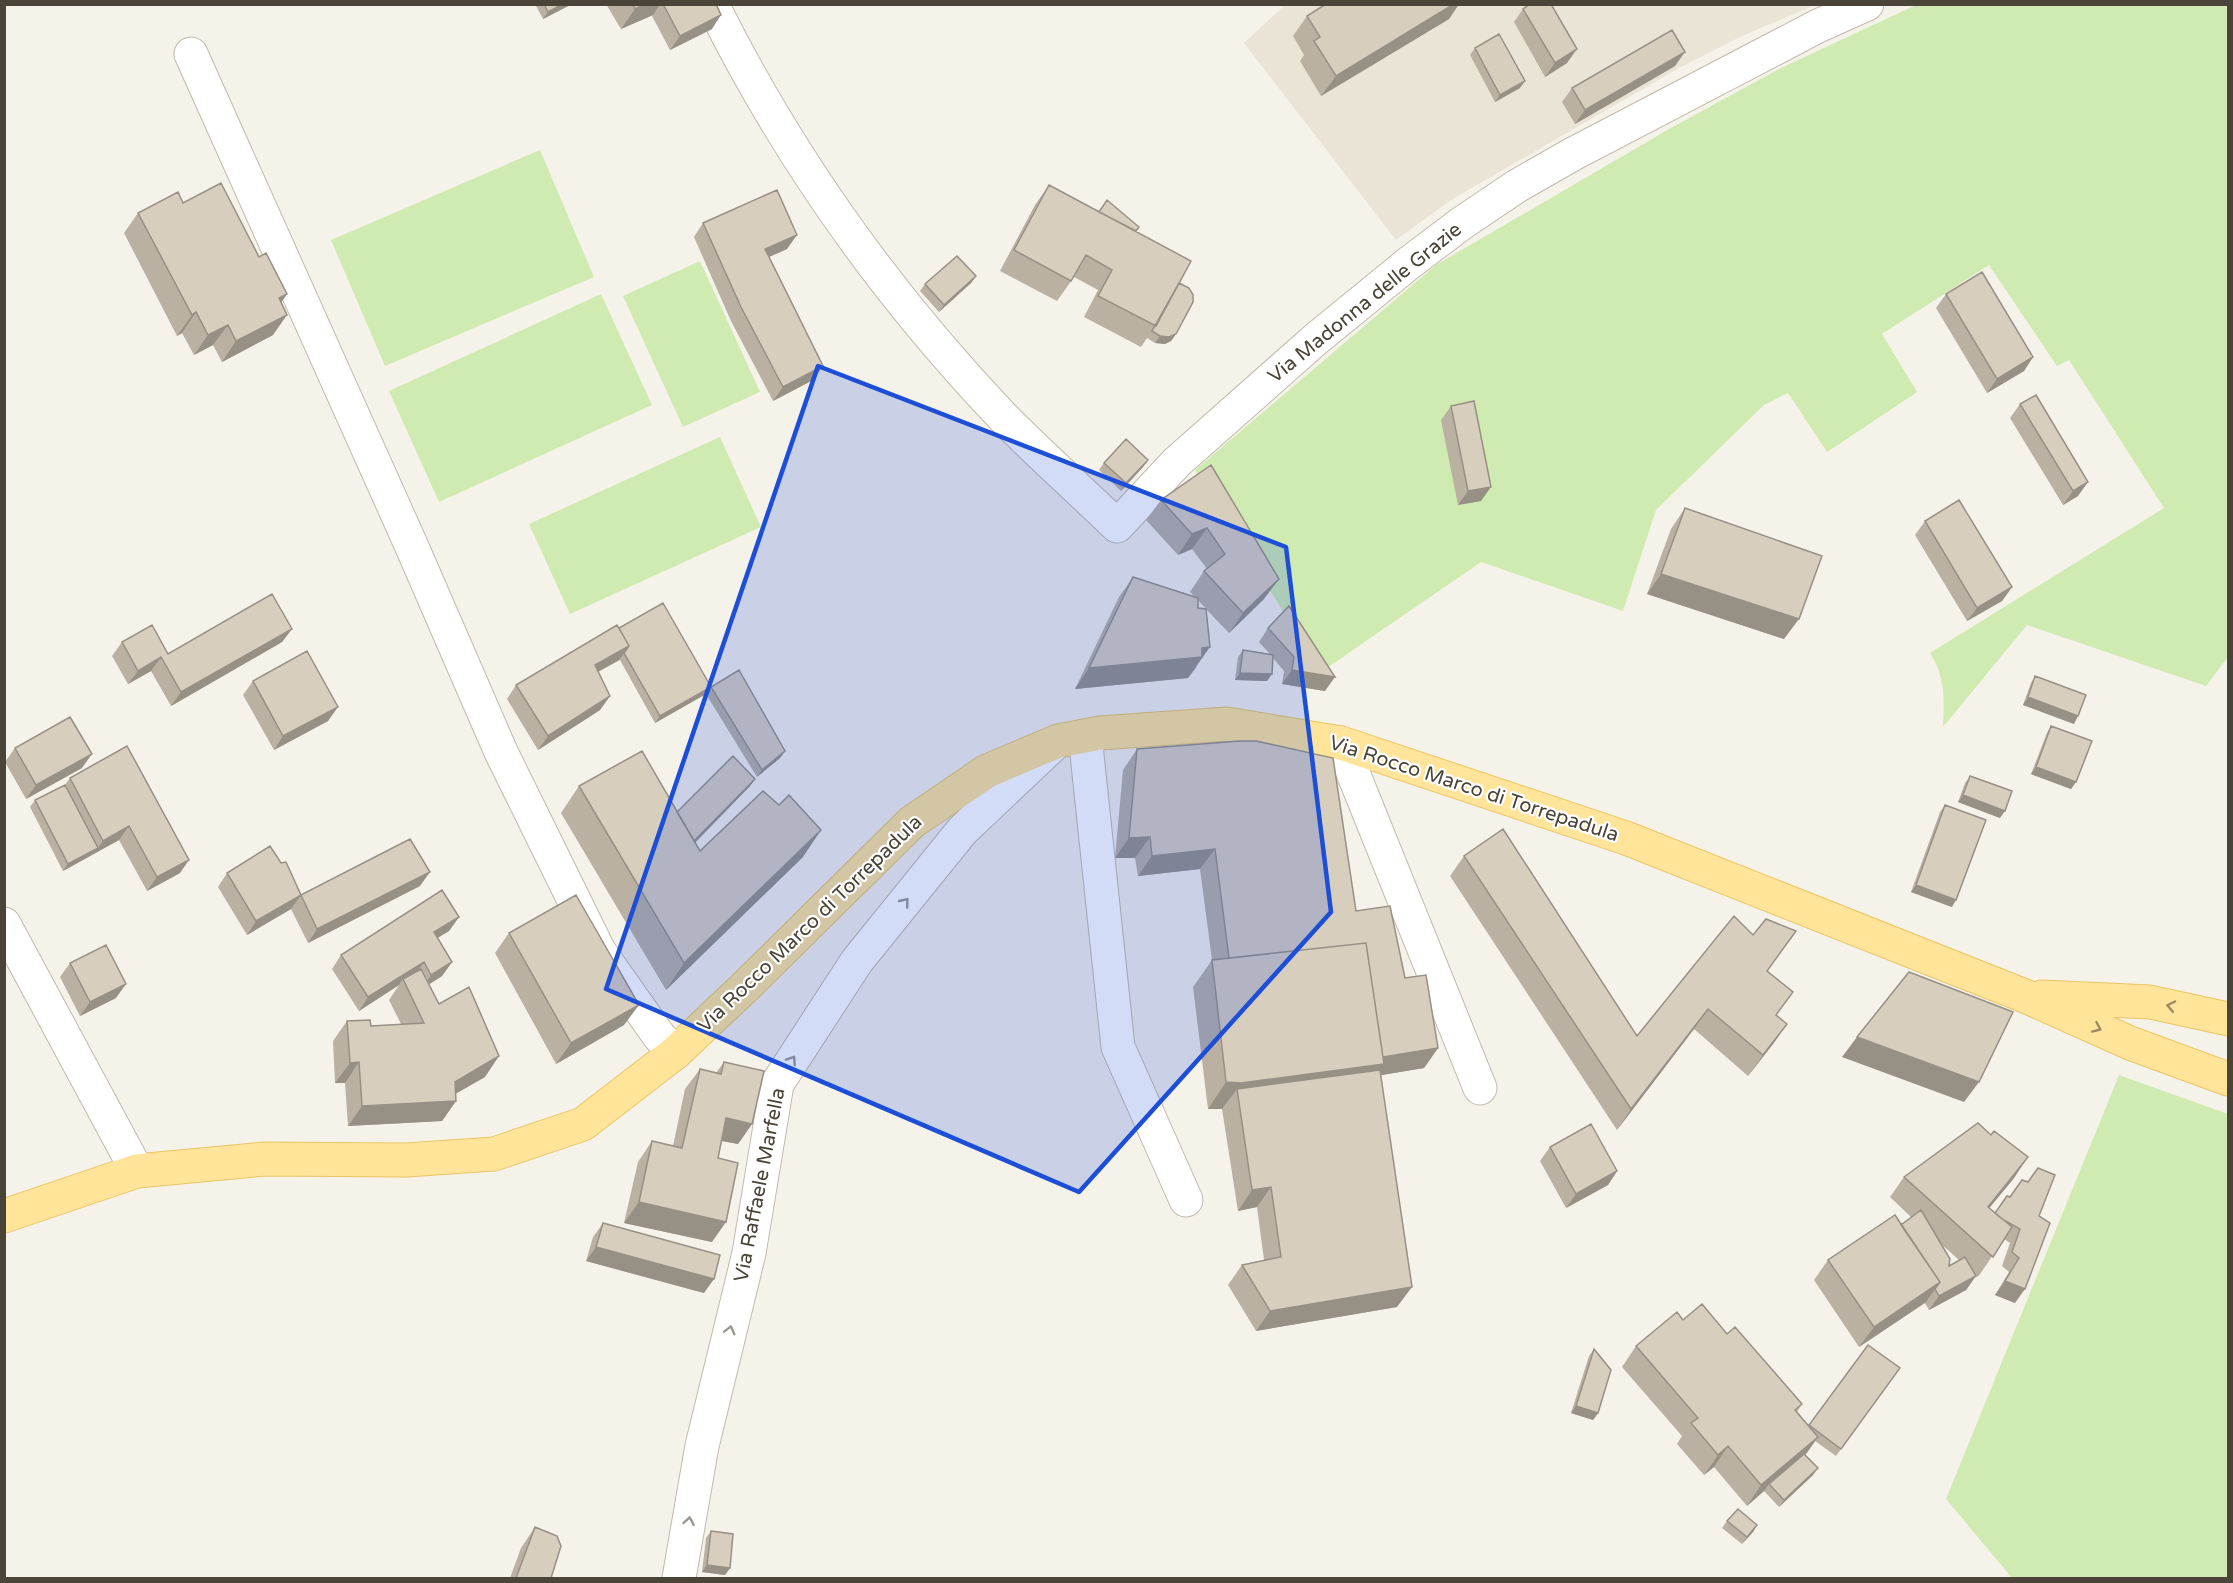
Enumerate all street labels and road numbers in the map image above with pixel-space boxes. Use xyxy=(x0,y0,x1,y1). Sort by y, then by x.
street label: Via Madonna delle Grazie xyxy=(1263,218,1467,388)
street label: Via Rocco Marco di Torrepadula xyxy=(1326,731,1622,847)
street label: Via Rocco Marco di Torrepadula xyxy=(693,810,927,1038)
street label: Via Raffaele Marfella xyxy=(729,1086,791,1284)

